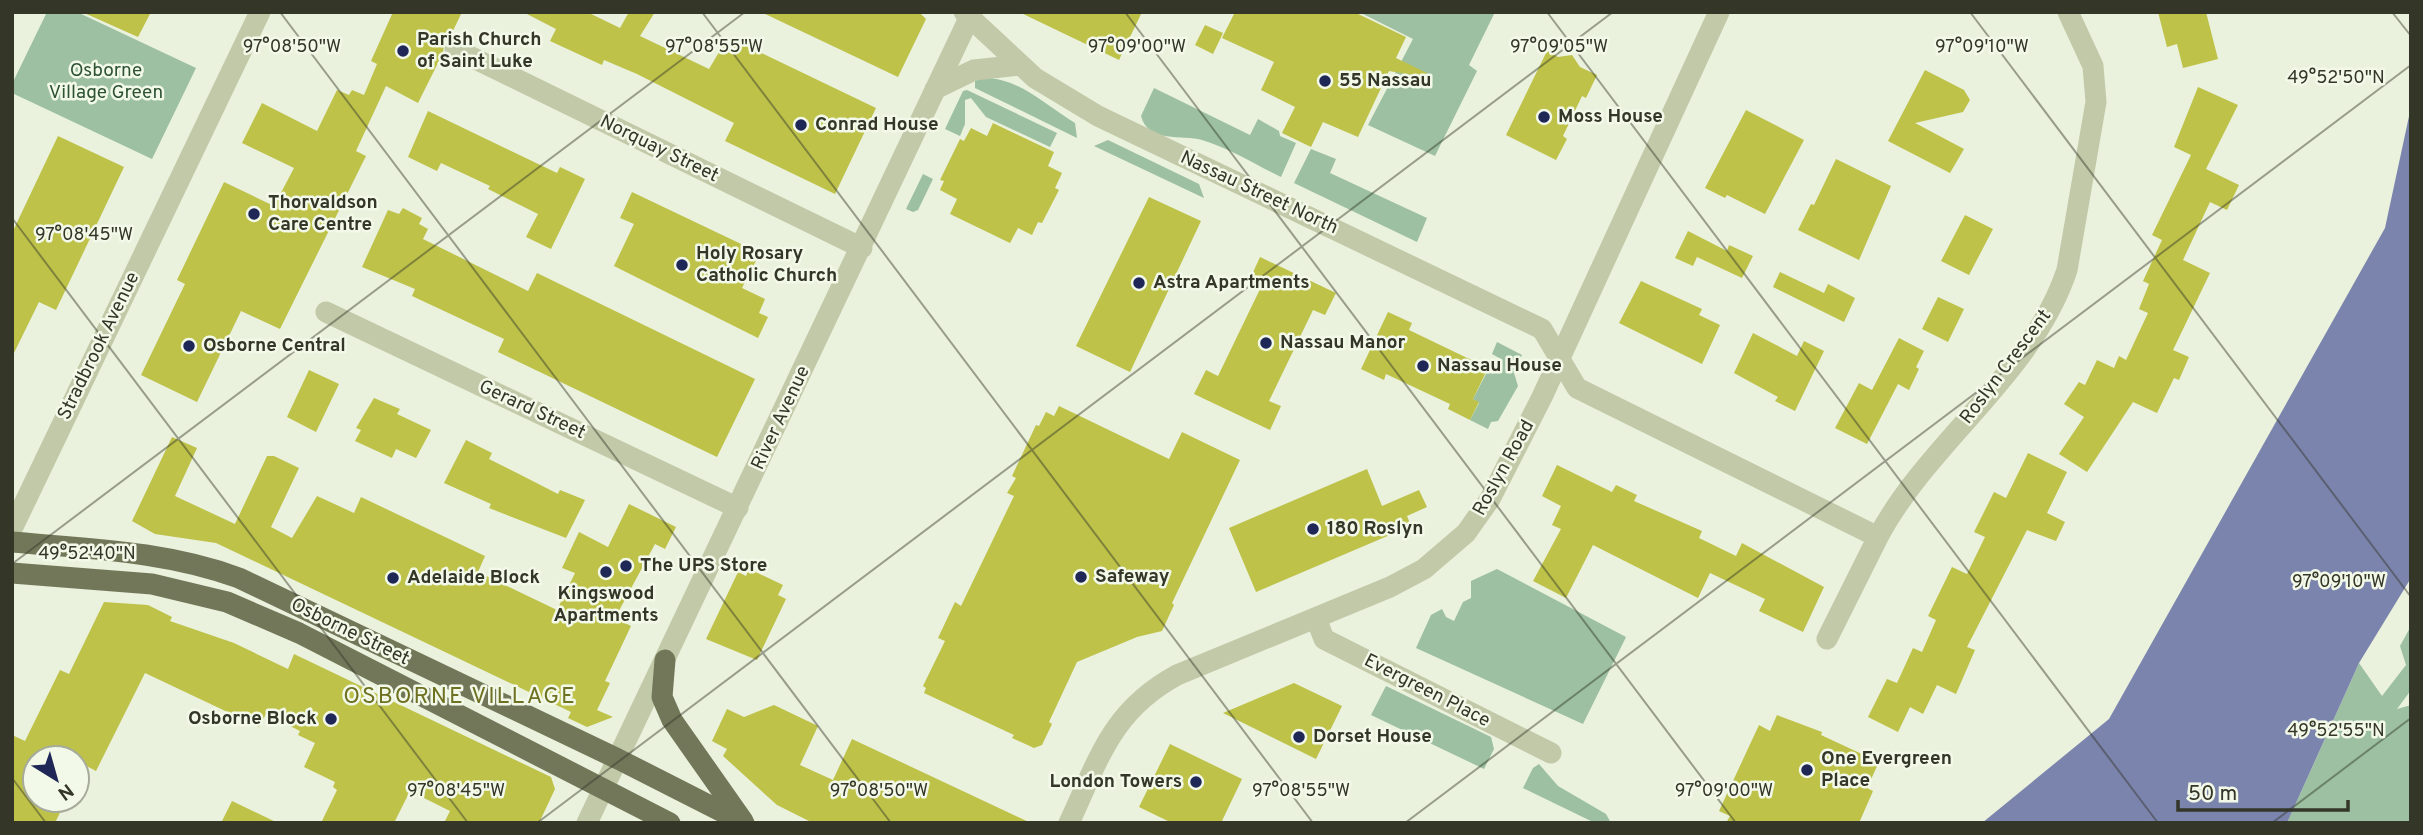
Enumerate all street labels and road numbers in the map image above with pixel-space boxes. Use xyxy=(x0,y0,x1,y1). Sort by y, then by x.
street label: Norquay Street xyxy=(596,110,722,188)
street label: Nassau Street North xyxy=(1176,146,1342,240)
street label: Stradbrook Avenue xyxy=(53,268,145,424)
street label: Roslyn Crescent xyxy=(1955,305,2057,429)
street label: River Avenue xyxy=(746,362,816,474)
street label: Gerard Street xyxy=(475,375,589,445)
street label: Roslyn Road xyxy=(1468,416,1540,520)
street label: Osborne Street xyxy=(287,593,413,671)
street label: Evergreen Place xyxy=(1360,649,1494,733)

